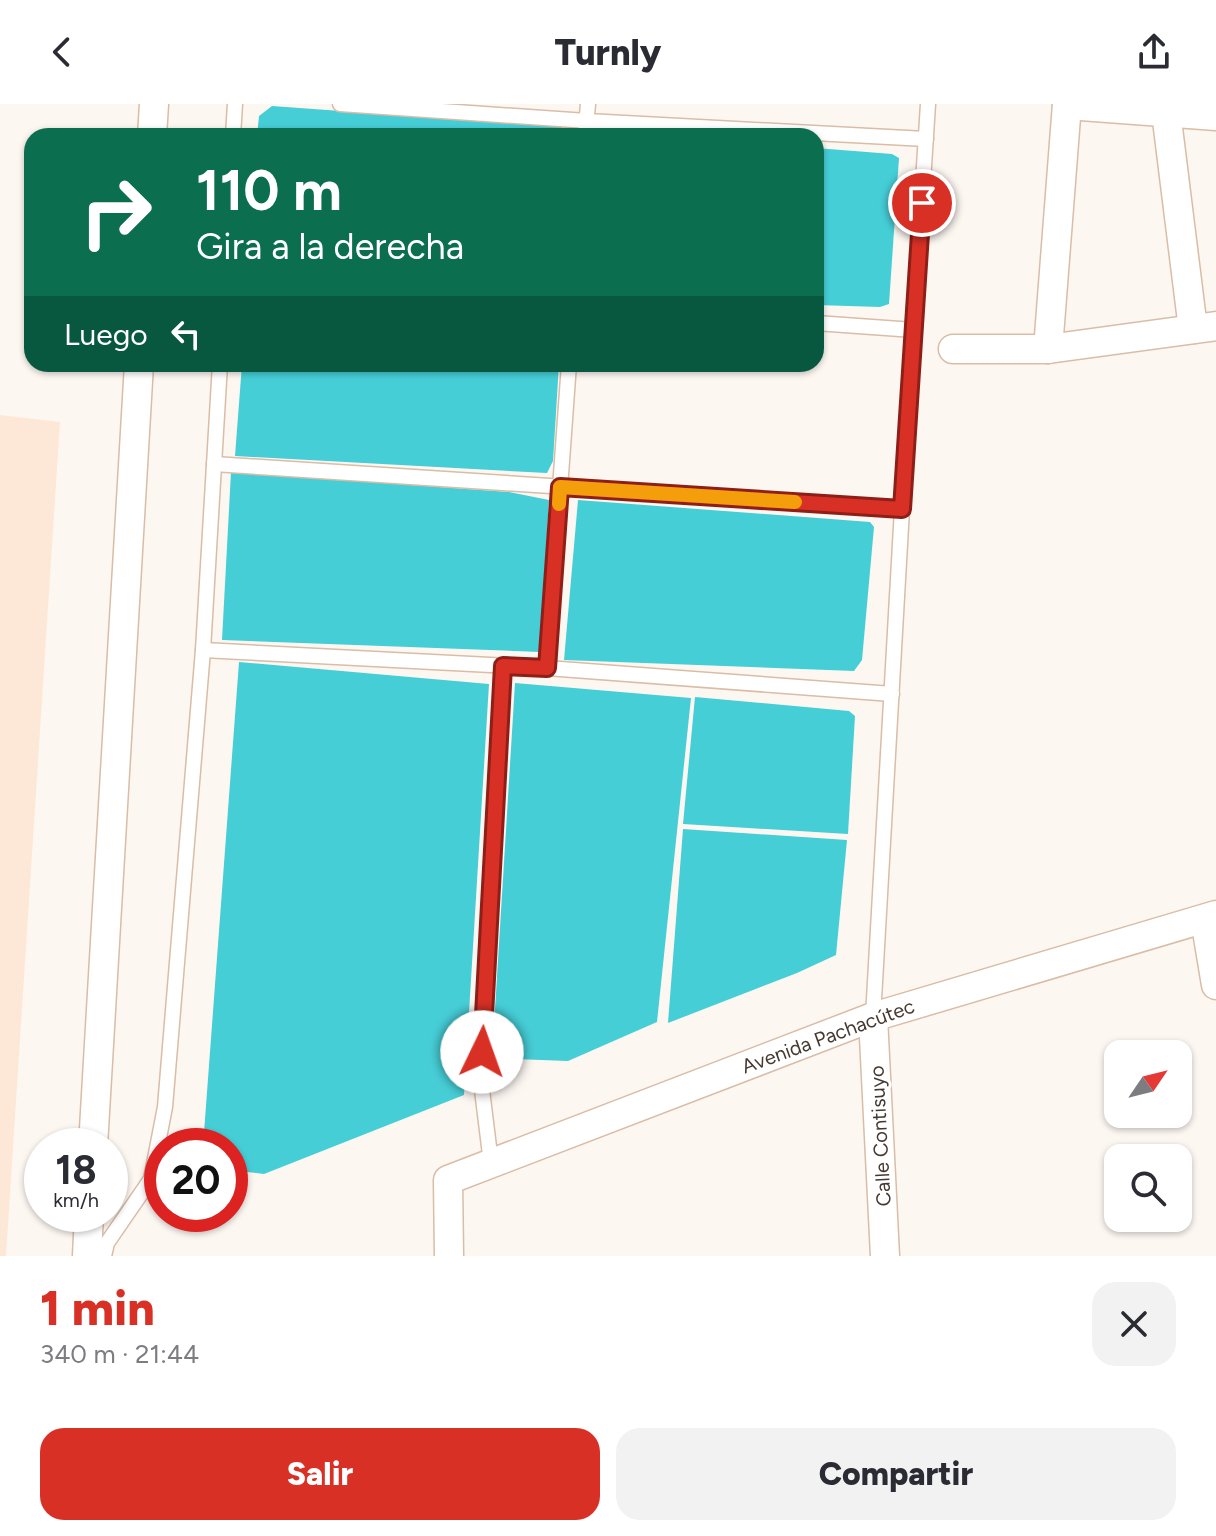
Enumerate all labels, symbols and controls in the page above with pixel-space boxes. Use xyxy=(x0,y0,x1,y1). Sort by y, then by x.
icon: back xyxy=(40,30,84,74)
icon: share xyxy=(1132,30,1176,74)
text: Turnly xyxy=(555,31,661,74)
text: 110 m xyxy=(196,157,342,224)
icon: right xyxy=(64,160,168,264)
pin xyxy=(888,169,956,237)
icon: arrive xyxy=(900,181,944,225)
text: Gira a la derecha xyxy=(196,225,464,268)
icon: left xyxy=(164,312,208,356)
text: Luego xyxy=(64,316,148,353)
street label: Avenida Pachacútec xyxy=(738,994,918,1078)
position arrow xyxy=(440,1010,524,1094)
north arrow xyxy=(1104,1040,1192,1128)
map controls xyxy=(1104,1040,1192,1232)
street label: Calle Contisuyo xyxy=(864,1065,896,1207)
speed limit sign: 20 xyxy=(144,1128,248,1232)
button: search xyxy=(1104,1144,1192,1232)
text: 18 xyxy=(55,1146,97,1194)
text: km/h xyxy=(53,1188,99,1212)
text: 1 min xyxy=(40,1279,155,1337)
button: close xyxy=(1092,1282,1176,1366)
text: 340 m · 21:44 xyxy=(40,1338,199,1370)
button: Salir xyxy=(40,1428,600,1520)
button: Compartir xyxy=(616,1428,1176,1520)

